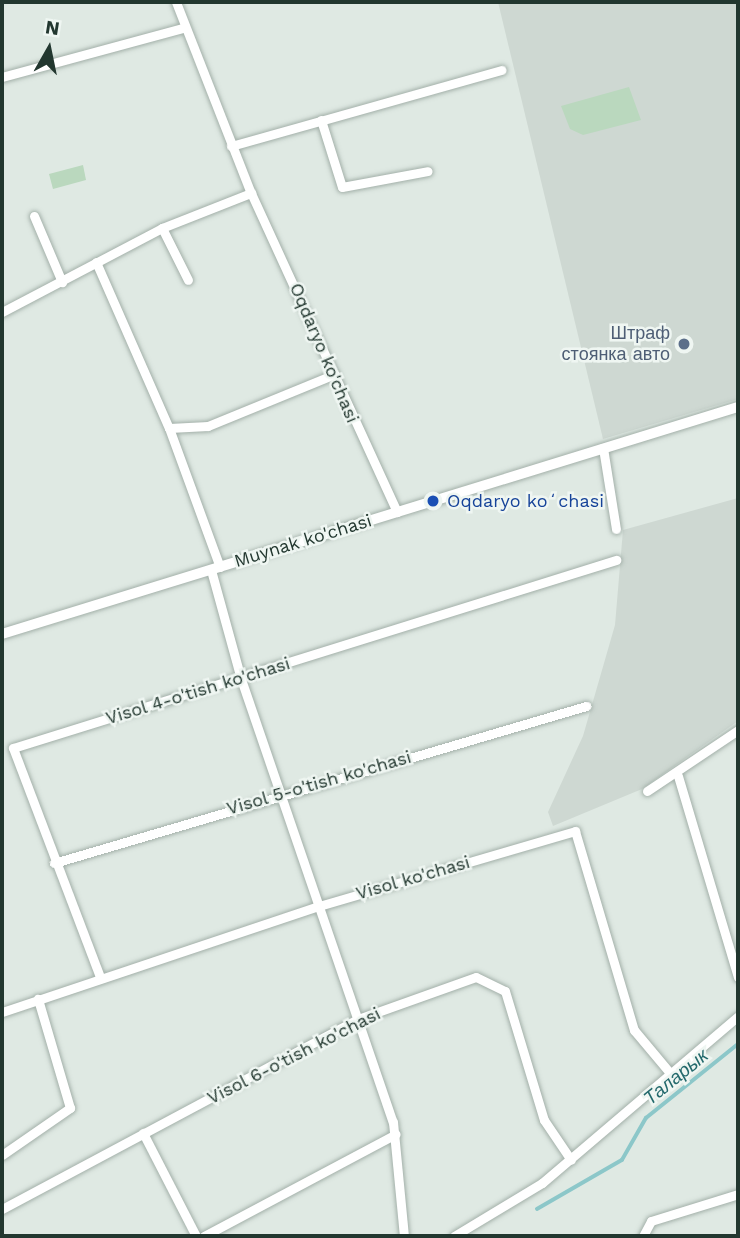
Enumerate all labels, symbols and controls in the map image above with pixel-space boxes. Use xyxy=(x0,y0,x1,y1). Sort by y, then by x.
north arrow xyxy=(14,14,84,84)
text: N xyxy=(44,15,61,40)
street label: Oqdaryo ko'chasi xyxy=(285,280,363,426)
place label: Штраф стоянка авто xyxy=(562,323,670,366)
marker: Штраф стоянка авто xyxy=(676,336,692,352)
place label: Oqdaryo koʻchasi xyxy=(447,490,604,512)
marker: Oqdaryo koʻchasi xyxy=(425,493,441,509)
street label: Muynak ko'chasi xyxy=(231,510,375,572)
street label: Visol 4-o'tish ko'chasi xyxy=(103,653,293,729)
street label: Visol 5-o'tish ko'chasi xyxy=(224,746,414,820)
street label: Visol ko'chasi xyxy=(353,851,473,905)
street label: Visol 6-o'tish ko'chasi xyxy=(203,1003,385,1109)
water label: Таларык xyxy=(639,1044,713,1110)

